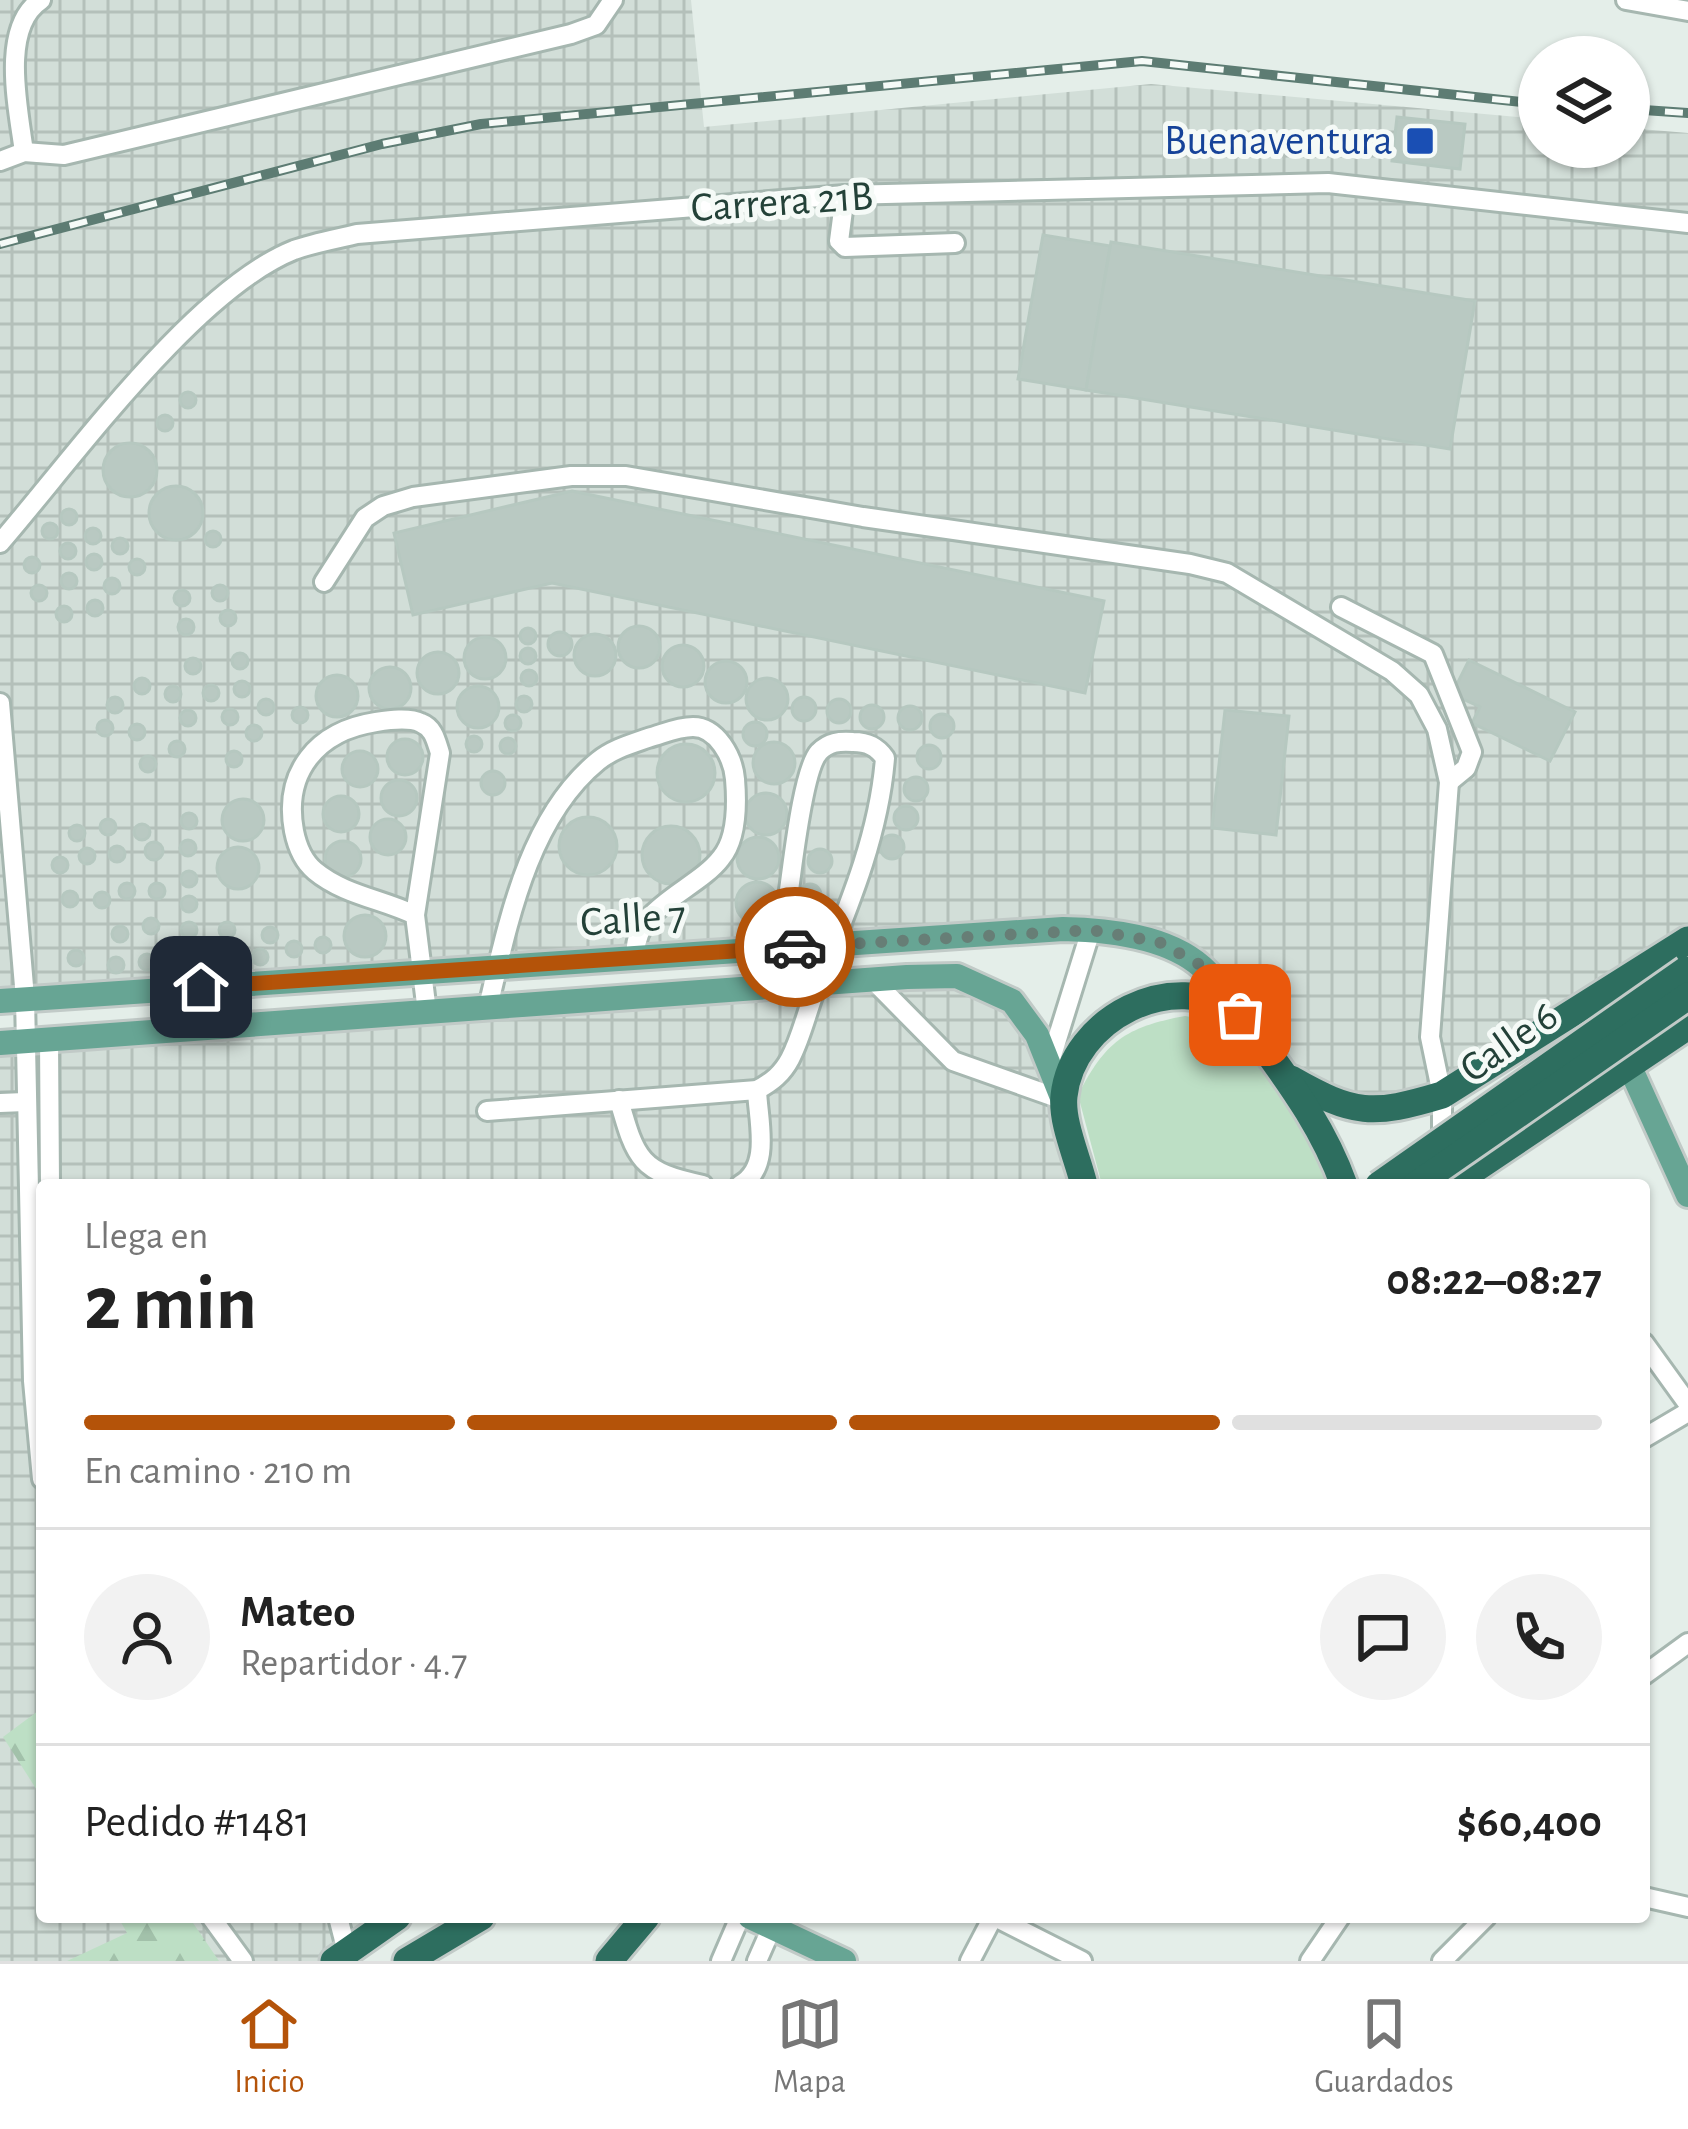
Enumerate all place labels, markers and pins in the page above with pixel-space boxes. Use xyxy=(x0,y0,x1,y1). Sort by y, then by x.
place label: Buenaventura xyxy=(1164,120,1393,162)
marker: Buenaventura xyxy=(1404,125,1436,157)
pin xyxy=(150,936,252,1038)
pin xyxy=(1189,964,1291,1066)

